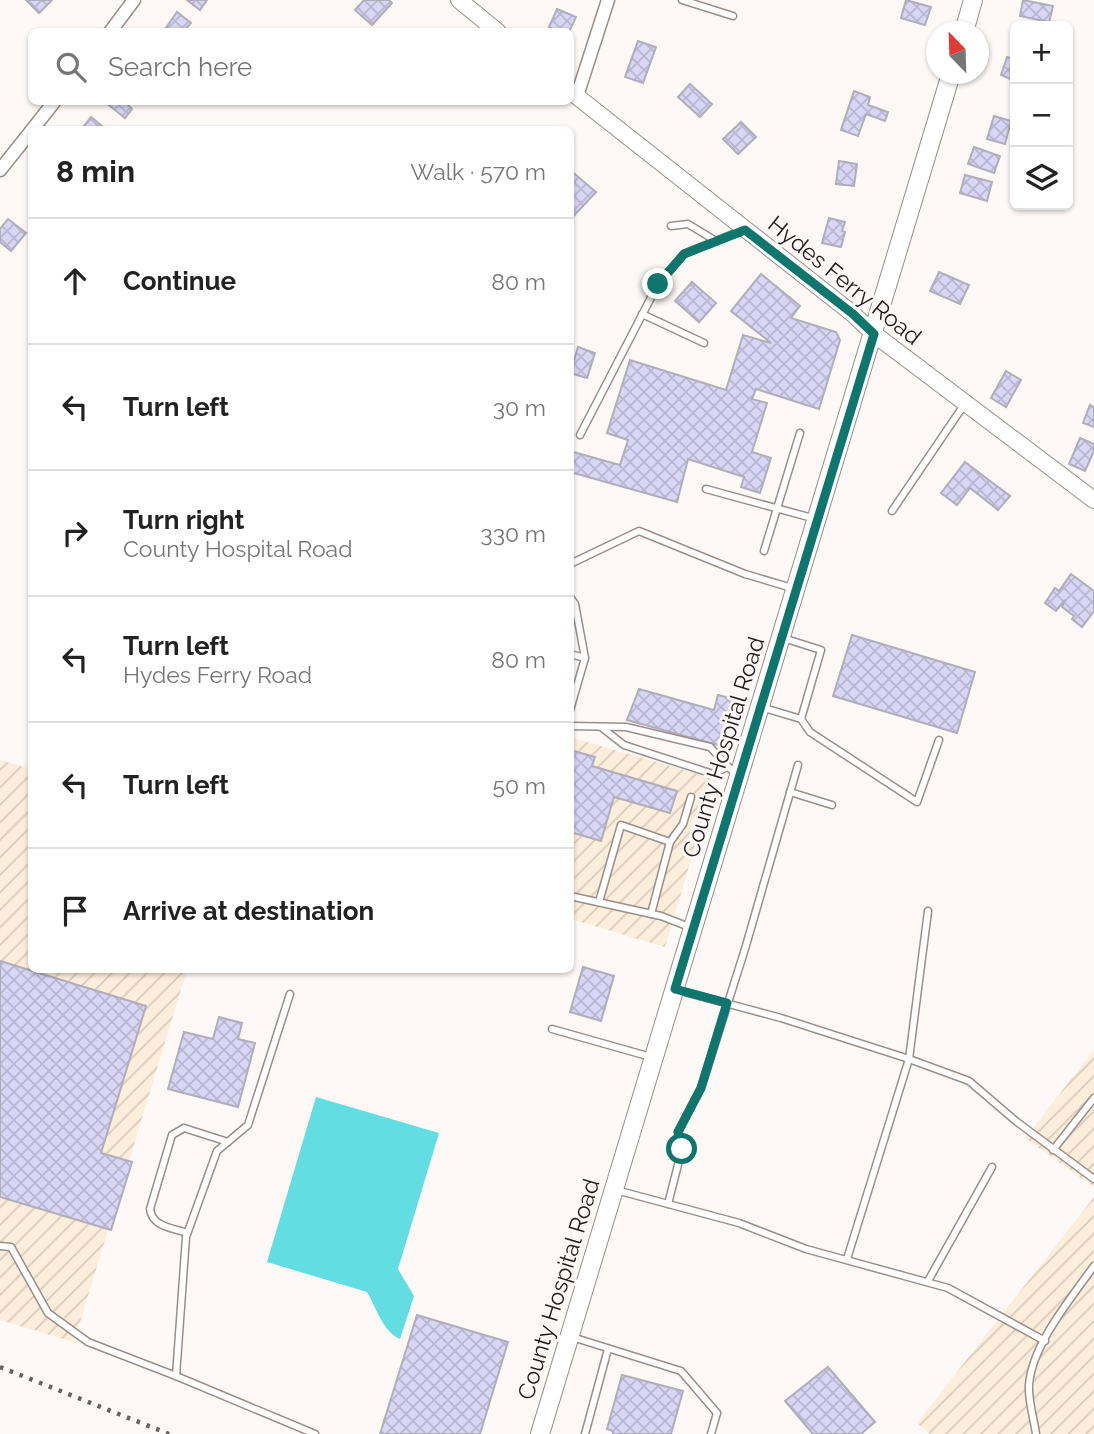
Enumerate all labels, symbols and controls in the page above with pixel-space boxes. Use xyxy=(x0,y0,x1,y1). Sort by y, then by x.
north arrow xyxy=(926,21,989,84)
map controls xyxy=(1010,21,1073,210)
button: + xyxy=(1010,21,1073,84)
search box xyxy=(28,28,574,105)
icon: search xyxy=(52,48,90,86)
text: Search here xyxy=(108,52,252,82)
button: − xyxy=(1010,84,1073,147)
button: layers xyxy=(1010,147,1073,210)
text: 8 min xyxy=(56,154,135,189)
text: Walk · 570 m xyxy=(410,158,546,185)
street label: Hydes Ferry Road xyxy=(763,210,927,350)
icon: ahead xyxy=(56,262,94,300)
text: Continue xyxy=(123,266,236,296)
text: 80 m xyxy=(491,268,546,295)
route end xyxy=(642,268,673,299)
icon: left xyxy=(56,388,94,426)
text: Turn left xyxy=(123,392,229,422)
text: 30 m xyxy=(493,394,546,421)
text: Turn right xyxy=(123,505,244,535)
icon: right xyxy=(56,514,94,552)
text: 330 m xyxy=(480,520,546,547)
text: County Hospital Road xyxy=(123,535,352,562)
text: Turn left xyxy=(123,631,229,661)
street label: County Hospital Road xyxy=(677,633,769,861)
icon: left xyxy=(56,640,94,678)
text: 80 m xyxy=(491,646,546,673)
text: Hydes Ferry Road xyxy=(123,661,312,688)
icon: left xyxy=(56,766,94,804)
text: Turn left xyxy=(123,770,229,800)
text: 50 m xyxy=(492,772,546,799)
icon: arrive xyxy=(56,892,94,930)
text: Arrive at destination xyxy=(123,896,374,926)
route start xyxy=(666,1133,697,1164)
street label: County Hospital Road xyxy=(512,1175,604,1403)

